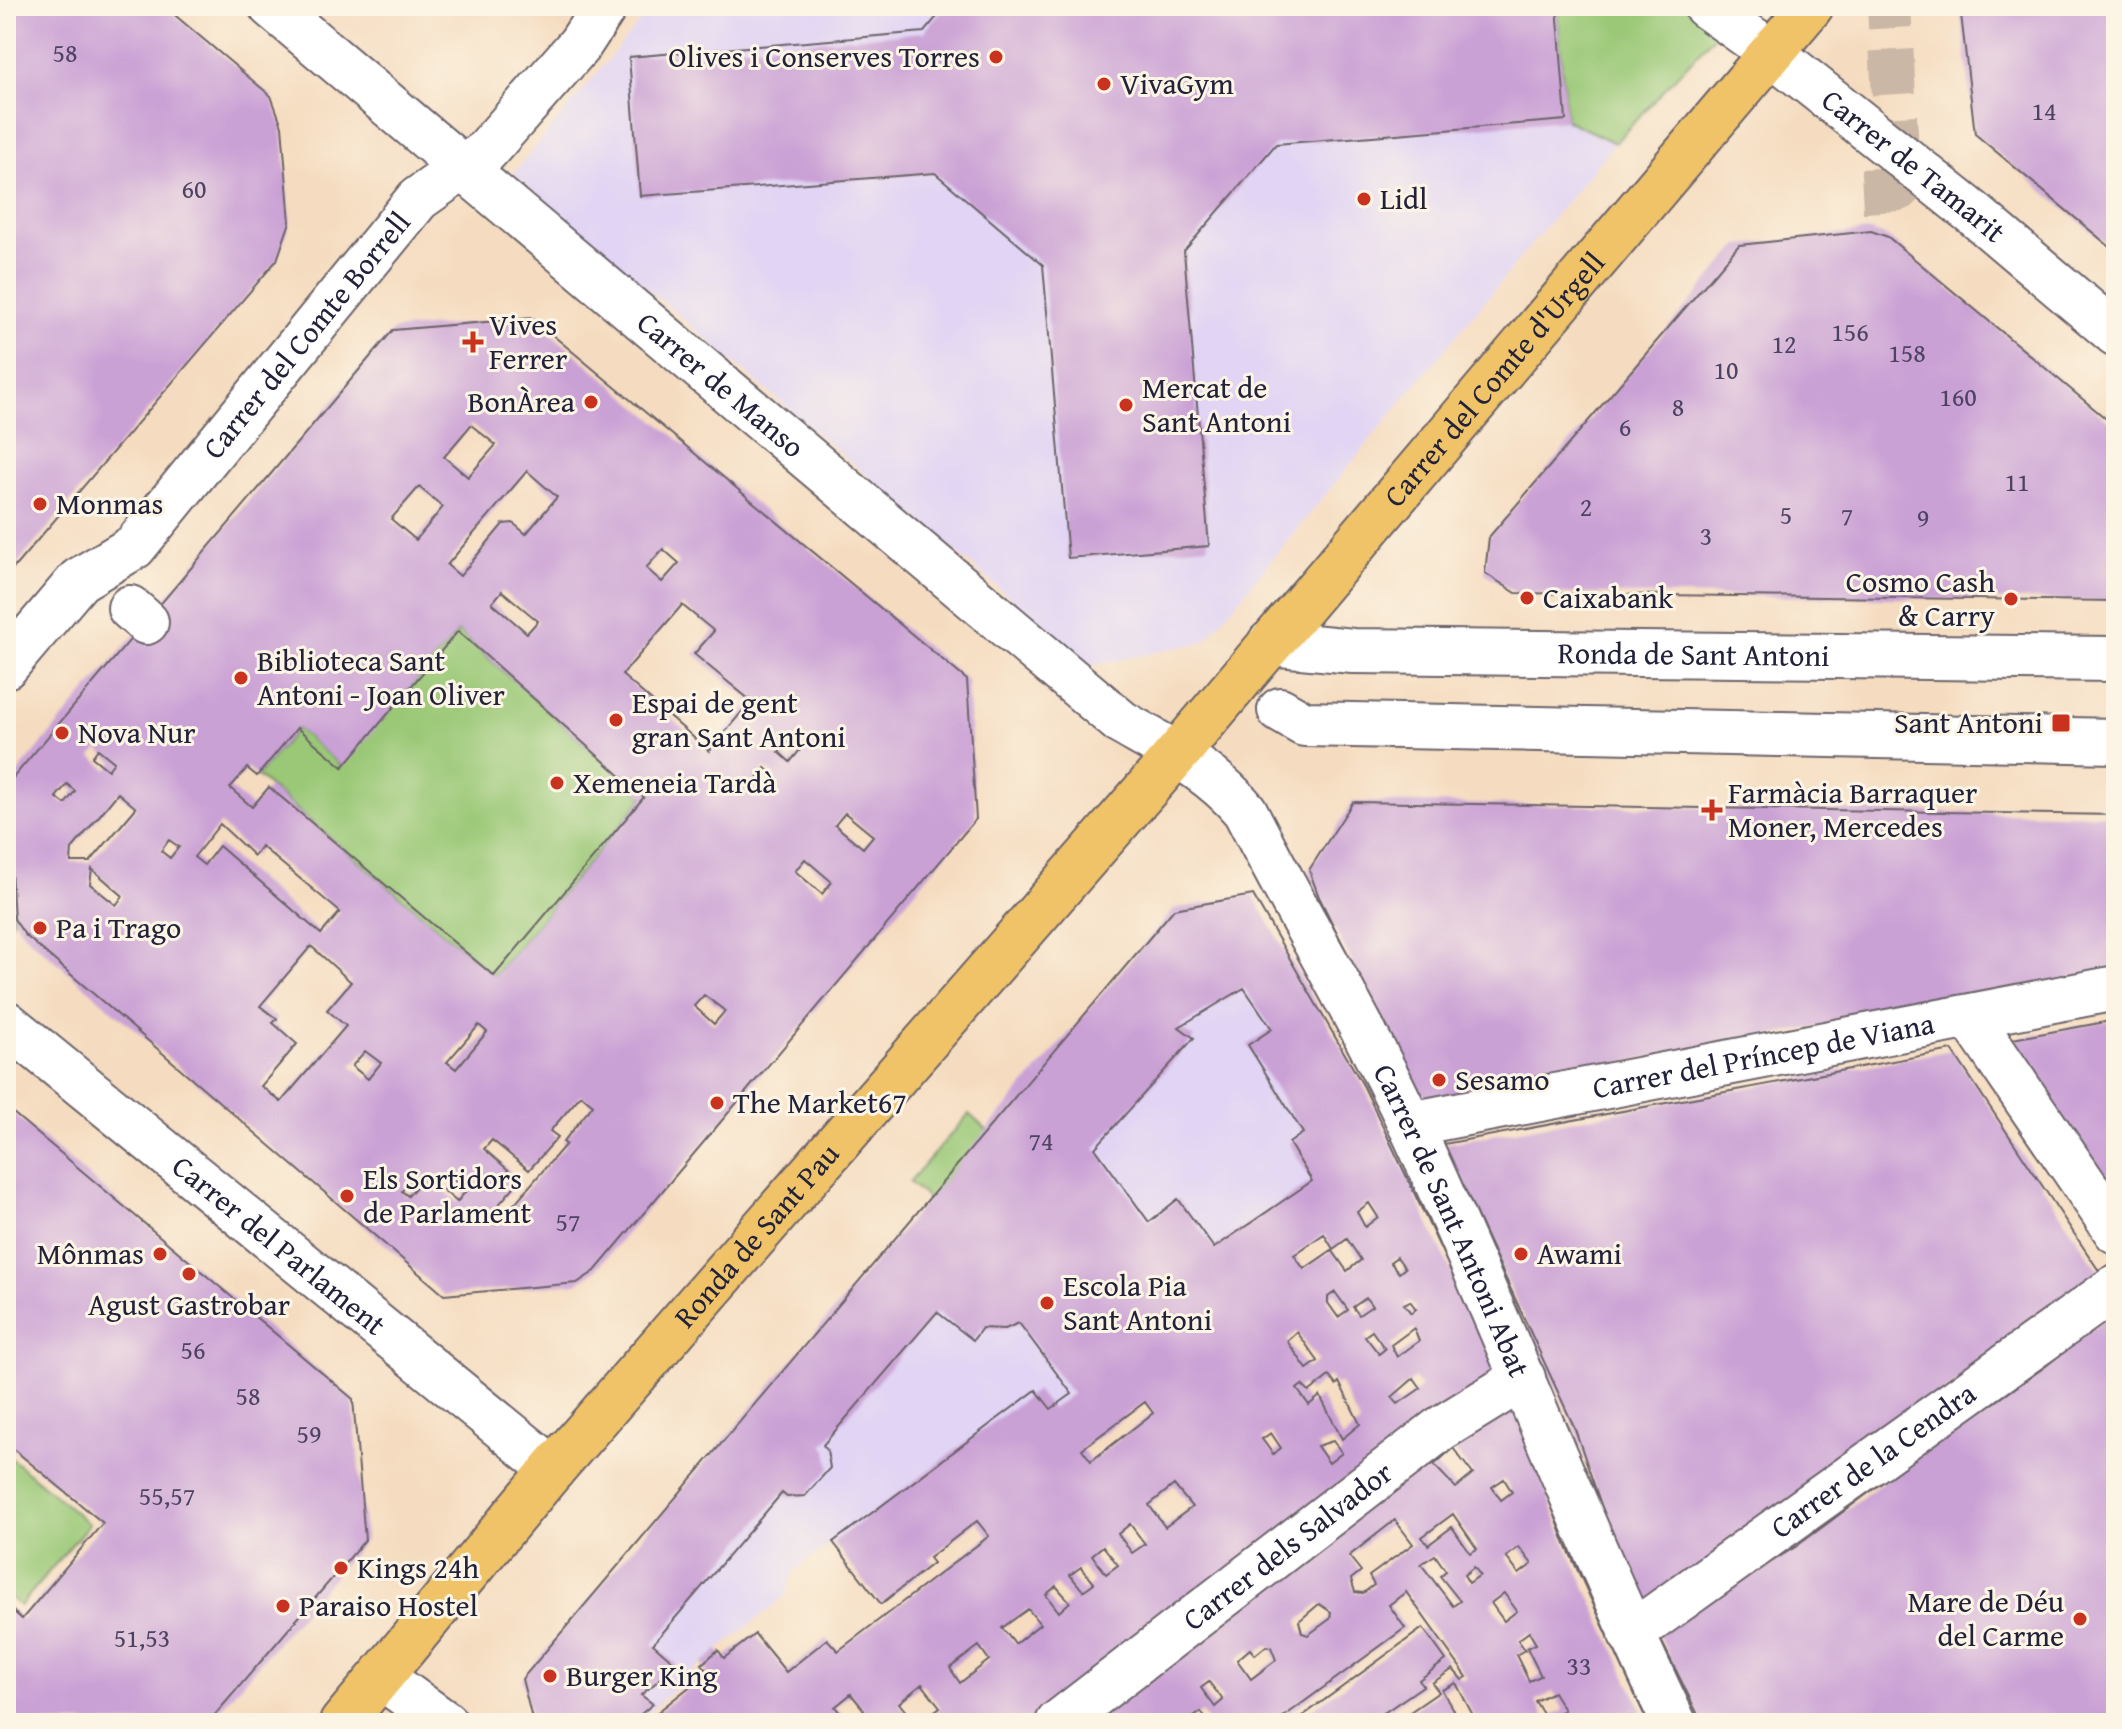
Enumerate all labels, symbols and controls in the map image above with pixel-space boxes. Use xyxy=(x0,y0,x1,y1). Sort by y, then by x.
house number: 58 xyxy=(52,33,78,72)
place label: Olives i Conserves Torres xyxy=(668,34,980,78)
marker: Olives i Conserves Torres xyxy=(987,48,1005,66)
place label: VivaGym xyxy=(1120,61,1234,105)
marker: VivaGym xyxy=(1095,75,1113,93)
street label: Carrer de Tamarit xyxy=(1813,78,2016,253)
house number: 14 xyxy=(2031,91,2057,130)
house number: 60 xyxy=(181,169,207,208)
place label: Lidl xyxy=(1380,176,1427,220)
marker: Lidl xyxy=(1355,190,1373,208)
street label: Carrer del Comte Borrell xyxy=(191,202,420,468)
street label: Carrer del Comte d'Urgell xyxy=(1373,242,1615,516)
street label: Carrer de Manso xyxy=(628,300,815,468)
place label: Vives Ferrer xyxy=(489,302,567,380)
house number: 156 xyxy=(1831,312,1869,351)
house number: 12 xyxy=(1771,324,1797,363)
marker: Vives Ferrer xyxy=(464,333,482,351)
house number: 158 xyxy=(1888,333,1926,372)
house number: 10 xyxy=(1713,350,1739,389)
place label: Mercat de Sant Antoni xyxy=(1142,365,1291,443)
house number: 160 xyxy=(1939,377,1977,416)
place label: BonÀrea xyxy=(467,379,575,423)
house number: 8 xyxy=(1672,387,1684,426)
marker: BonÀrea xyxy=(582,393,600,411)
marker: Mercat de Sant Antoni xyxy=(1117,396,1135,414)
house number: 6 xyxy=(1619,407,1631,446)
house number: 11 xyxy=(2004,462,2030,501)
place label: Monmas xyxy=(56,481,163,525)
house number: 2 xyxy=(1580,487,1592,526)
marker: Monmas xyxy=(31,495,49,513)
house number: 5 xyxy=(1780,495,1792,534)
house number: 7 xyxy=(1841,496,1853,535)
house number: 9 xyxy=(1917,498,1929,537)
house number: 3 xyxy=(1700,516,1712,555)
place label: Cosmo Cash & Carry xyxy=(1846,559,1995,637)
place label: Caixabank xyxy=(1543,575,1674,619)
marker: Caixabank xyxy=(1518,589,1536,607)
marker: Cosmo Cash & Carry xyxy=(2002,590,2020,608)
street label: Ronda de Sant Antoni xyxy=(1557,630,1830,677)
place label: Biblioteca Sant Antoni - Joan Oliver xyxy=(257,638,505,716)
marker: Biblioteca Sant Antoni - Joan Oliver xyxy=(232,669,250,687)
place label: Espai de gent gran Sant Antoni xyxy=(632,680,846,758)
place label: Sant Antoni xyxy=(1894,700,2043,744)
place label: Nova Nur xyxy=(78,710,196,754)
marker: Espai de gent gran Sant Antoni xyxy=(607,711,625,729)
marker: Sant Antoni xyxy=(2050,712,2072,734)
marker: Nova Nur xyxy=(53,724,71,742)
place label: Xemeneia Tardà xyxy=(573,760,776,804)
place label: Farmàcia Barraquer Moner, Mercedes xyxy=(1728,770,1977,848)
marker: Xemeneia Tardà xyxy=(548,774,566,792)
marker: Farmàcia Barraquer Moner, Mercedes xyxy=(1703,801,1721,819)
place label: Pa i Trago xyxy=(56,905,181,949)
marker: Pa i Trago xyxy=(31,919,49,937)
street label: Carrer del Príncep de Viana xyxy=(1589,1000,1938,1109)
street label: Carrer de Sant Antoni Abat xyxy=(1363,1056,1542,1384)
place label: Sesamo xyxy=(1455,1057,1550,1101)
marker: Sesamo xyxy=(1430,1071,1448,1089)
place label: The Market67 xyxy=(733,1080,907,1124)
marker: The Market67 xyxy=(708,1094,726,1112)
house number: 74 xyxy=(1028,1121,1054,1160)
street label: Ronda de Sant Pau xyxy=(663,1132,849,1337)
street label: Carrer del Parlament xyxy=(163,1144,396,1346)
place label: Els Sortidors de Parlament xyxy=(363,1156,531,1234)
marker: Els Sortidors de Parlament xyxy=(338,1187,356,1205)
house number: 57 xyxy=(555,1202,581,1241)
place label: Mônmas xyxy=(37,1231,144,1275)
place label: Awami xyxy=(1537,1231,1622,1275)
marker: Mônmas xyxy=(151,1245,169,1263)
marker: Awami xyxy=(1512,1245,1530,1263)
place label: Escola Pia Sant Antoni xyxy=(1063,1263,1212,1341)
marker: Agust Gastrobar xyxy=(180,1265,198,1283)
place label: Agust Gastrobar xyxy=(88,1282,290,1326)
marker: Escola Pia Sant Antoni xyxy=(1038,1294,1056,1312)
house number: 56 xyxy=(180,1330,206,1369)
street label: Carrer de la Cendra xyxy=(1761,1371,1985,1548)
house number: 58 xyxy=(235,1376,261,1415)
house number: 59 xyxy=(296,1414,322,1453)
street label: Carrer dels Salvador xyxy=(1173,1450,1401,1640)
house number: 55,57 xyxy=(139,1476,195,1515)
place label: Kings 24h xyxy=(357,1545,479,1589)
marker: Kings 24h xyxy=(332,1559,350,1577)
place label: Mare de Déu del Carme xyxy=(1907,1579,2065,1657)
place label: Paraiso Hostel xyxy=(299,1583,478,1627)
marker: Paraiso Hostel xyxy=(274,1597,292,1615)
marker: Mare de Déu del Carme xyxy=(2071,1610,2089,1628)
house number: 51,53 xyxy=(114,1618,170,1657)
house number: 33 xyxy=(1566,1646,1592,1685)
place label: Burger King xyxy=(566,1653,718,1697)
marker: Burger King xyxy=(541,1667,559,1685)

